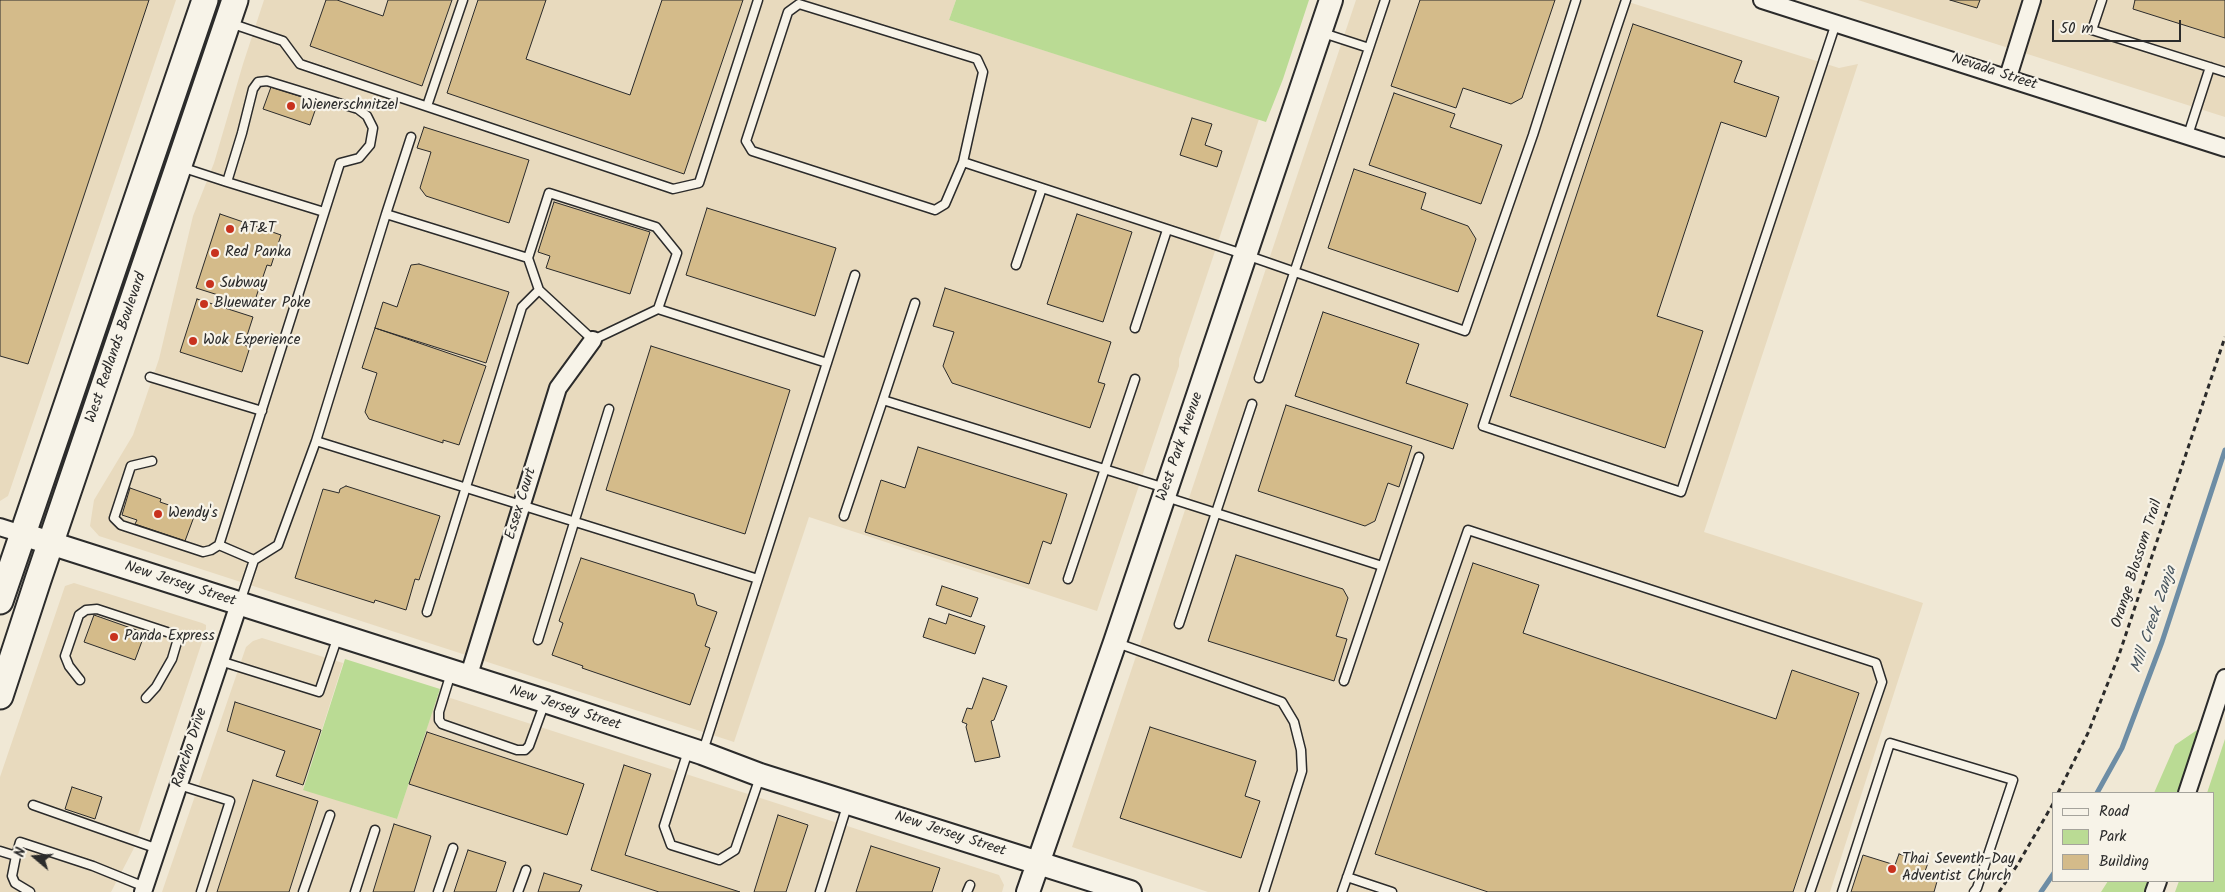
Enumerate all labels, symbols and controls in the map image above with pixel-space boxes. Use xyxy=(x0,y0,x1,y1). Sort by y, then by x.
scale bar xyxy=(2055,10,2184,42)
text: 50 m xyxy=(2060,17,2094,41)
street label: Nevada Street xyxy=(1949,51,2039,95)
place label: Wienerschnitzel xyxy=(301,97,398,115)
marker: Wienerschnitzel xyxy=(285,100,297,112)
place label: AT&T xyxy=(240,220,276,238)
marker: AT&T xyxy=(224,223,236,235)
place label: Red Panka xyxy=(225,244,291,262)
marker: Red Panka xyxy=(209,247,221,259)
street label: West Redlands Boulevard xyxy=(83,270,151,426)
place label: Subway xyxy=(220,275,267,293)
marker: Subway xyxy=(204,278,216,290)
place label: Bluewater Poke xyxy=(214,295,311,313)
marker: Bluewater Poke xyxy=(198,298,210,310)
place label: Wok Experience xyxy=(203,332,300,350)
marker: Wok Experience xyxy=(187,335,199,347)
street label: West Park Avenue xyxy=(1154,390,1208,504)
street label: Essex Court xyxy=(503,466,541,542)
street label: Orange Blossom Trail xyxy=(2109,498,2167,630)
place label: Wendy's xyxy=(168,505,218,523)
marker: Wendy's xyxy=(152,508,164,520)
street label: New Jersey Street xyxy=(122,559,238,611)
water label: Mill Creek Zanja xyxy=(2128,564,2182,676)
place label: Panda Express xyxy=(124,628,215,646)
marker: Panda Express xyxy=(108,631,120,643)
street label: New Jersey Street xyxy=(507,683,623,735)
street label: Rancho Drive xyxy=(170,706,212,790)
legend xyxy=(2052,792,2215,882)
text: Road xyxy=(2099,800,2129,824)
street label: New Jersey Street xyxy=(892,809,1008,861)
text: Park xyxy=(2099,825,2126,849)
north arrow xyxy=(10,832,60,882)
text: N xyxy=(9,845,33,860)
text: Building xyxy=(2099,850,2149,874)
place label: Thai Seventh-Day Adventist Church xyxy=(1902,851,2015,886)
marker: Thai Seventh-Day Adventist Church xyxy=(1886,863,1898,875)

